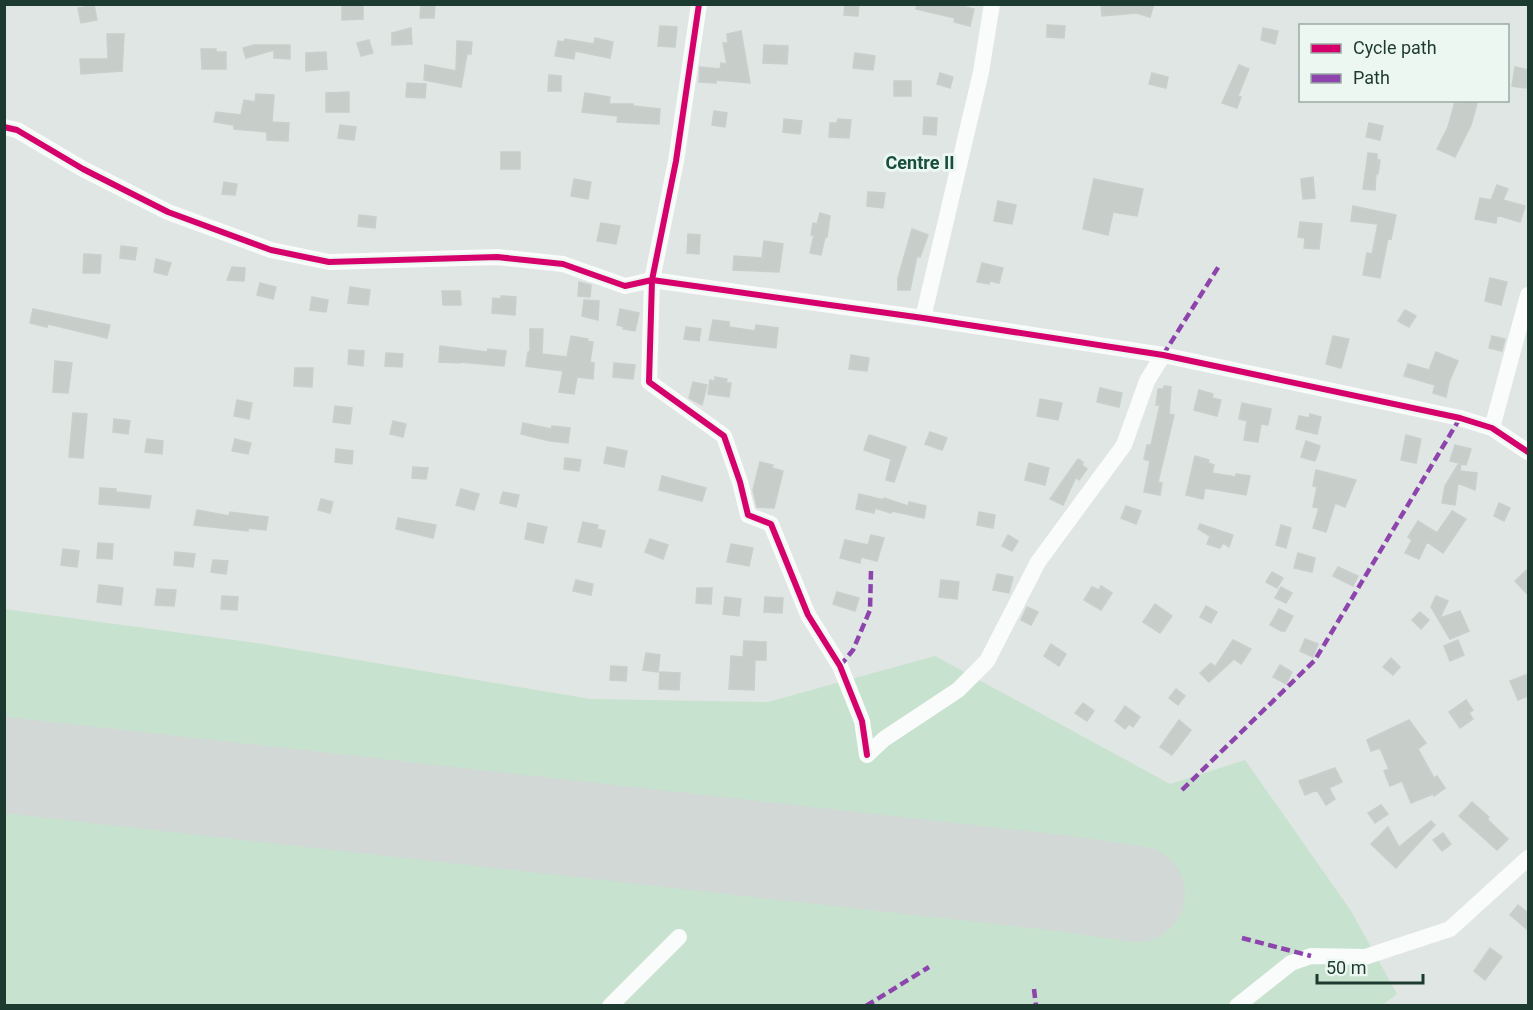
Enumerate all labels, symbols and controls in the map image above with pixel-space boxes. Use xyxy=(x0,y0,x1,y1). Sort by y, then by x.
legend xyxy=(1299,24,1509,102)
text: Cycle path xyxy=(1353,37,1437,58)
text: Path xyxy=(1353,67,1390,88)
district label: Centre II xyxy=(886,152,954,173)
scale bar xyxy=(1317,947,1424,985)
text: 50 m xyxy=(1326,957,1366,978)

